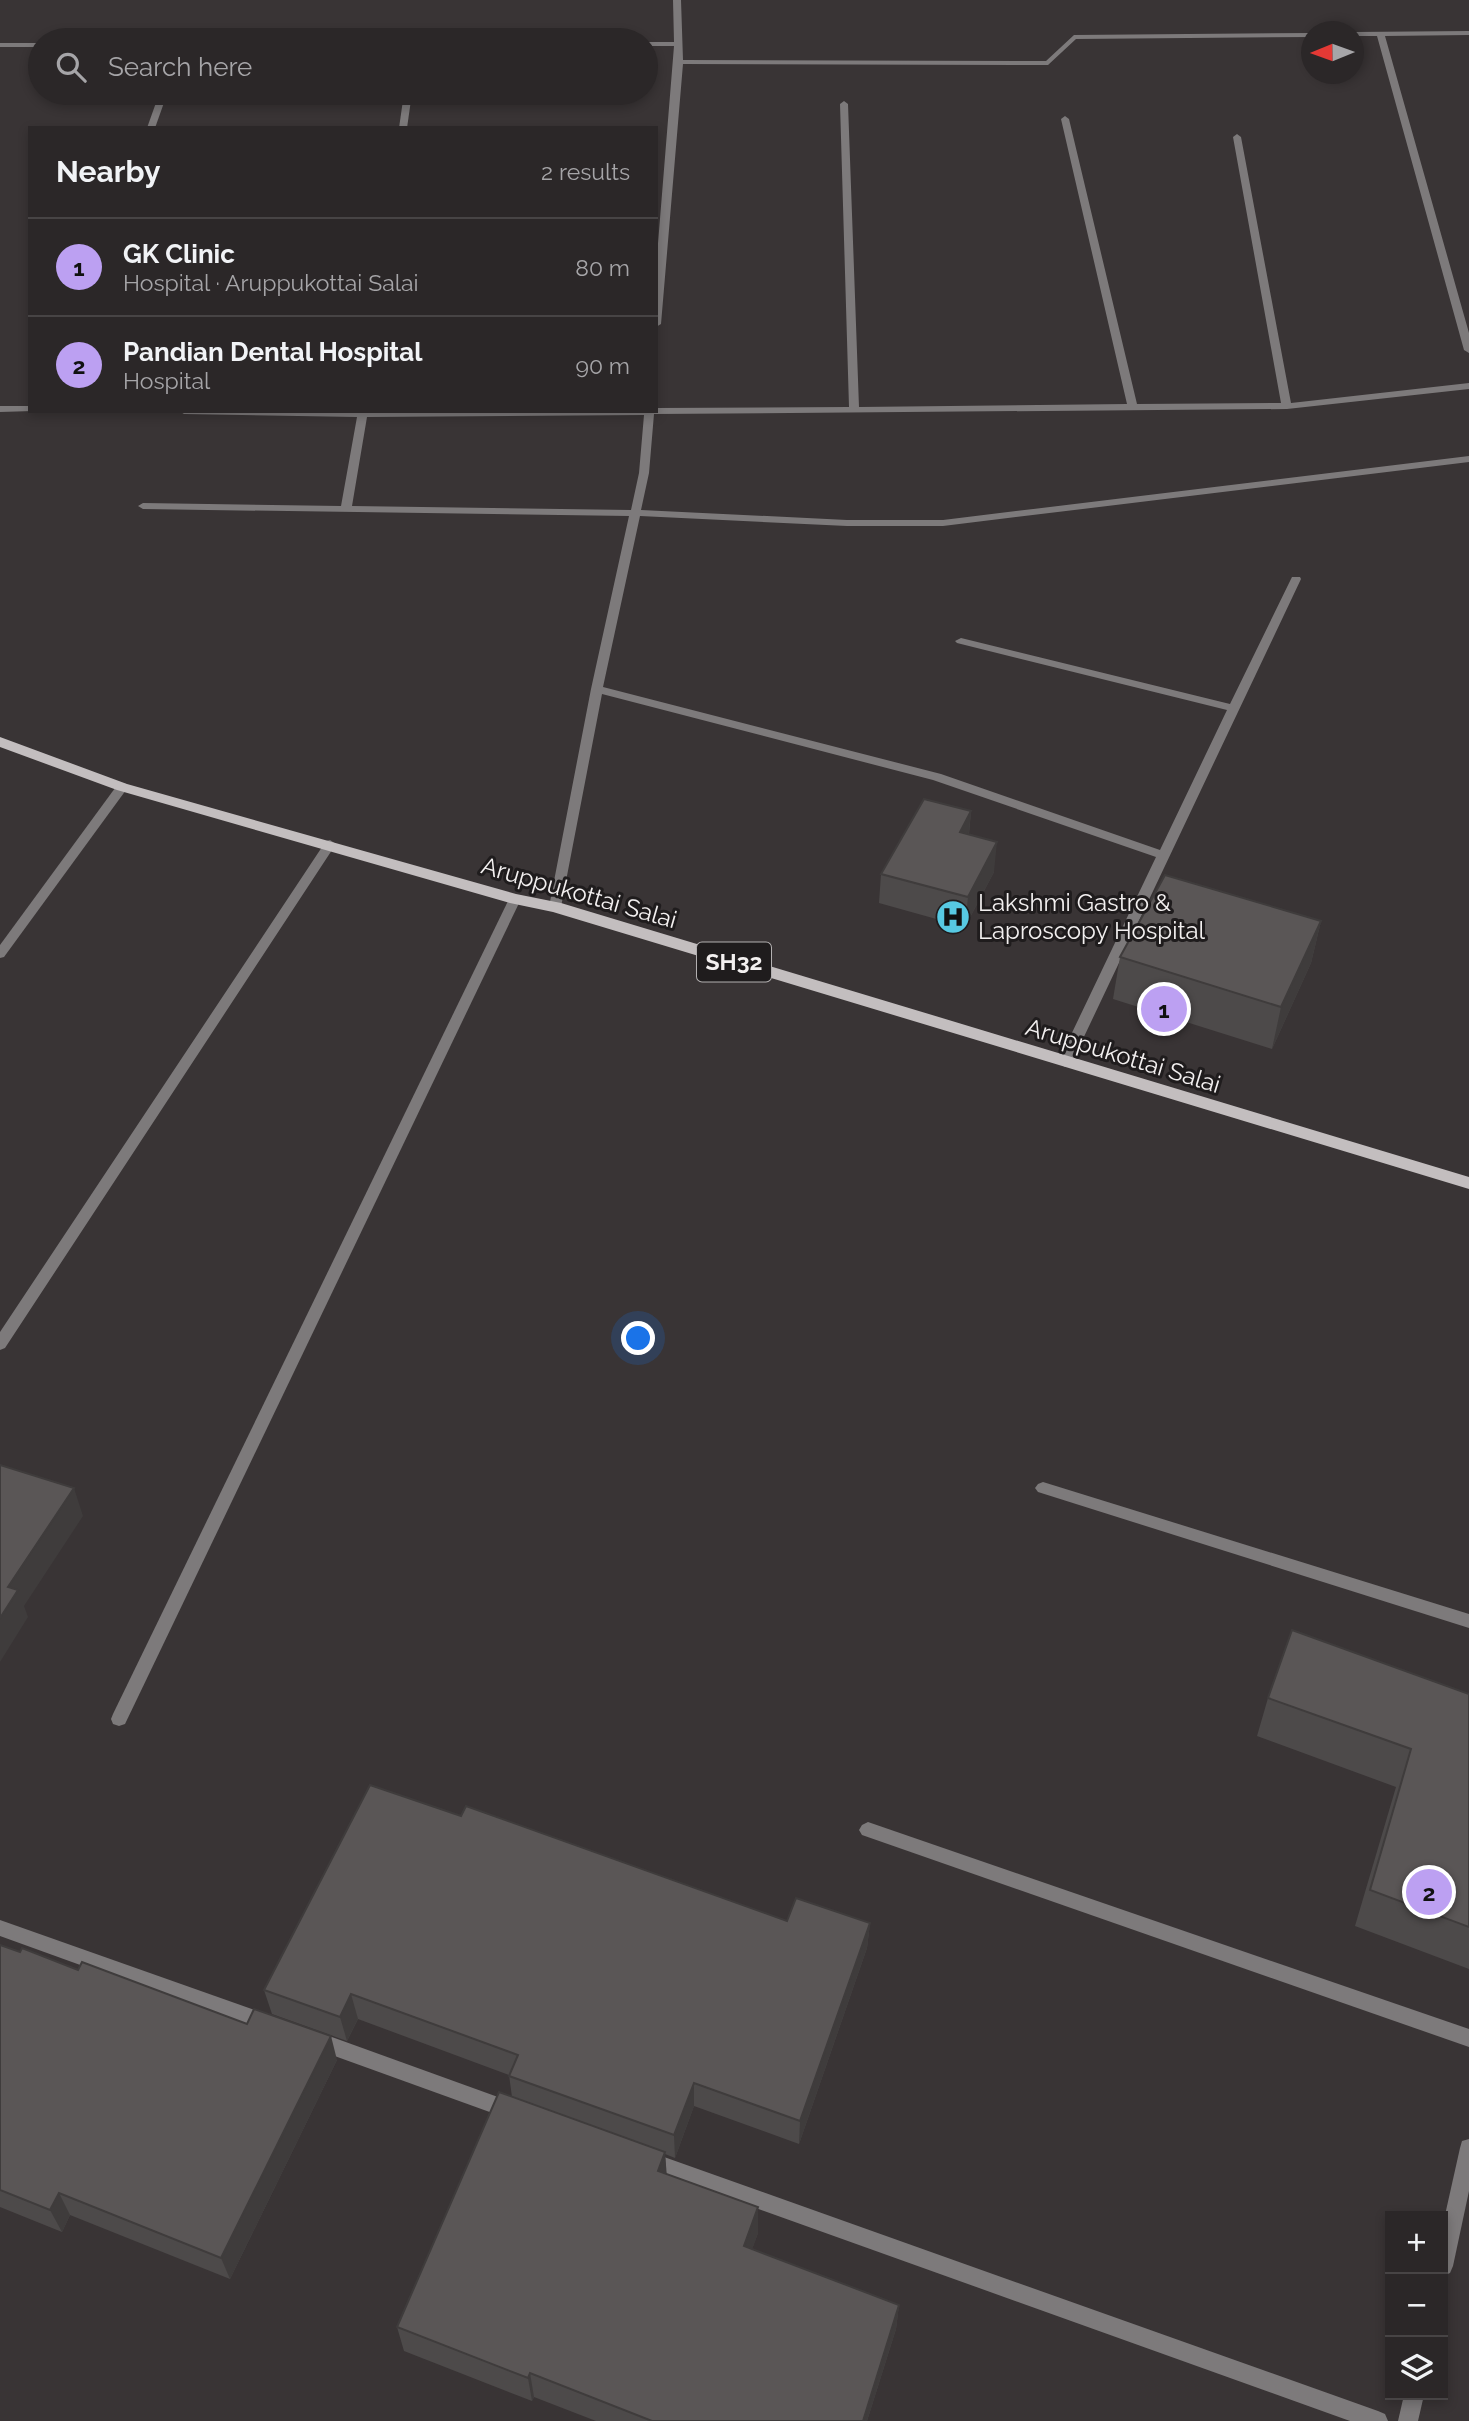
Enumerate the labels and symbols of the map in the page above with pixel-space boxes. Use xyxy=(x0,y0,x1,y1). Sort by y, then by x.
north arrow xyxy=(1301,21,1364,84)
street label: Aruppukottai Salai xyxy=(478,851,680,934)
place label: Lakshmi Gastro & Laproscopy Hospital xyxy=(978,888,1206,945)
hospital icon: Lakshmi Gastro & Laproscopy Hospital xyxy=(934,898,972,936)
road number: SH32 xyxy=(697,942,771,981)
pin: 1 xyxy=(1141,983,1187,1035)
street label: Aruppukottai Salai xyxy=(1022,1012,1224,1099)
your location xyxy=(621,1321,655,1355)
pin: 2 xyxy=(1406,1866,1452,1918)

